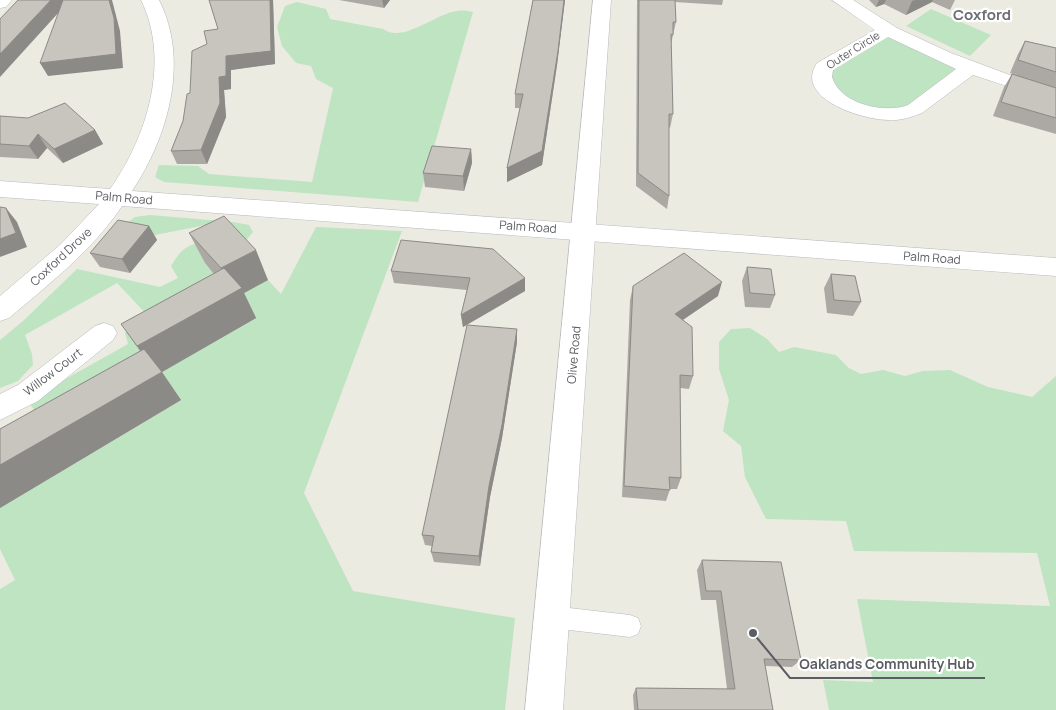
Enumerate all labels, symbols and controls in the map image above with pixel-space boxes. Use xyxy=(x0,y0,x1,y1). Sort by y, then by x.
district label: Coxford xyxy=(953,4,1011,25)
street label: Outer Circle xyxy=(823,27,883,72)
street label: Palm Road xyxy=(95,187,153,208)
street label: Palm Road xyxy=(499,216,557,237)
street label: Coxford Drove xyxy=(26,224,95,290)
street label: Palm Road xyxy=(903,247,961,268)
street label: Olive Road xyxy=(563,325,584,385)
street label: Willow Court xyxy=(20,344,86,399)
callout: Oaklands Community Hub xyxy=(790,649,985,678)
text: Oaklands Community Hub xyxy=(799,654,975,673)

